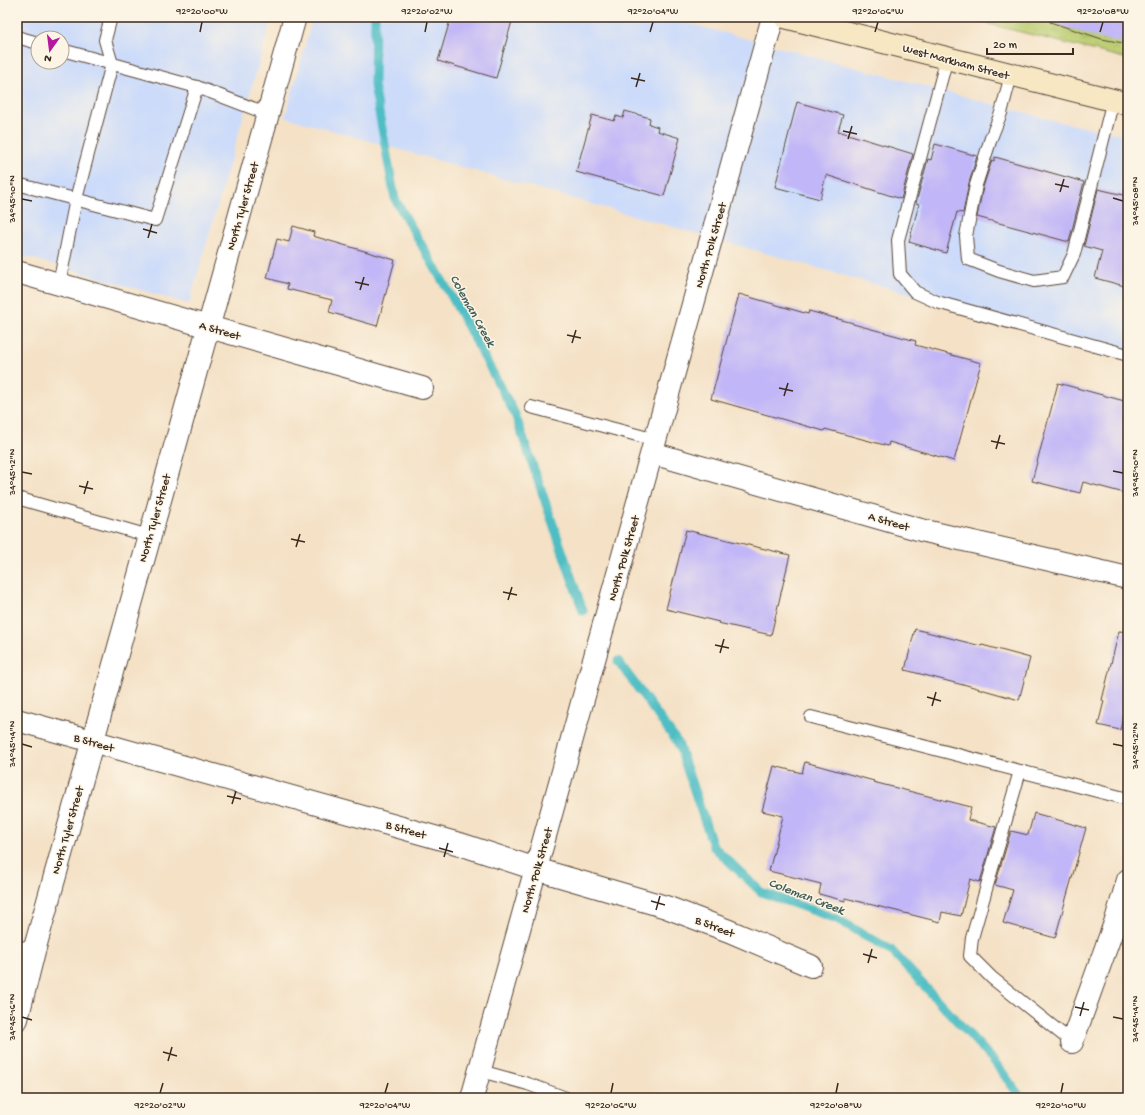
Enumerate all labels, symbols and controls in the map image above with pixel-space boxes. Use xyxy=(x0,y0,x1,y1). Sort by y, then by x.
text: 92°20'00"W xyxy=(175,6,228,18)
text: 92°20'02"W xyxy=(401,6,453,18)
text: 92°20'04"W xyxy=(627,6,679,18)
text: 92°20'06"W xyxy=(852,6,904,18)
text: 92°20'08"W xyxy=(1076,6,1129,18)
north arrow xyxy=(30,30,70,70)
scale bar xyxy=(987,30,1073,56)
text: 20 m xyxy=(993,39,1018,53)
street label: West Markham Street xyxy=(901,42,1011,84)
text: N xyxy=(43,51,53,64)
street label: North Tyler Street xyxy=(225,160,263,252)
text: 34°45'10"N xyxy=(7,175,19,224)
text: 34°45'08"N xyxy=(1130,176,1142,226)
street label: North Polk Street xyxy=(693,200,731,290)
water label: Coleman Creek xyxy=(446,273,498,351)
street label: A Street xyxy=(197,319,243,345)
text: 34°45'12"N xyxy=(7,448,19,496)
text: 34°45'10"N xyxy=(1130,449,1142,498)
street label: North Tyler Street xyxy=(137,472,175,564)
street label: A Street xyxy=(866,510,912,536)
street label: North Polk Street xyxy=(606,513,644,603)
text: 34°45'14"N xyxy=(7,720,19,768)
text: 34°45'12"N xyxy=(1130,722,1142,770)
street label: B Street xyxy=(71,731,116,757)
street label: North Tyler Street xyxy=(50,784,88,876)
street label: B Street xyxy=(383,818,428,844)
street label: North Polk Street xyxy=(519,825,557,915)
water label: Coleman Creek xyxy=(766,876,847,919)
street label: B Street xyxy=(692,914,737,942)
text: 34°45'16"N xyxy=(7,993,19,1041)
text: 34°45'14"N xyxy=(1130,995,1142,1043)
text: 92°20'02"W xyxy=(134,1100,186,1112)
text: 92°20'04"W xyxy=(359,1100,411,1112)
text: 92°20'06"W xyxy=(585,1100,637,1112)
text: 92°20'08"W xyxy=(809,1100,862,1112)
text: 92°20'10"W xyxy=(1035,1100,1086,1112)

